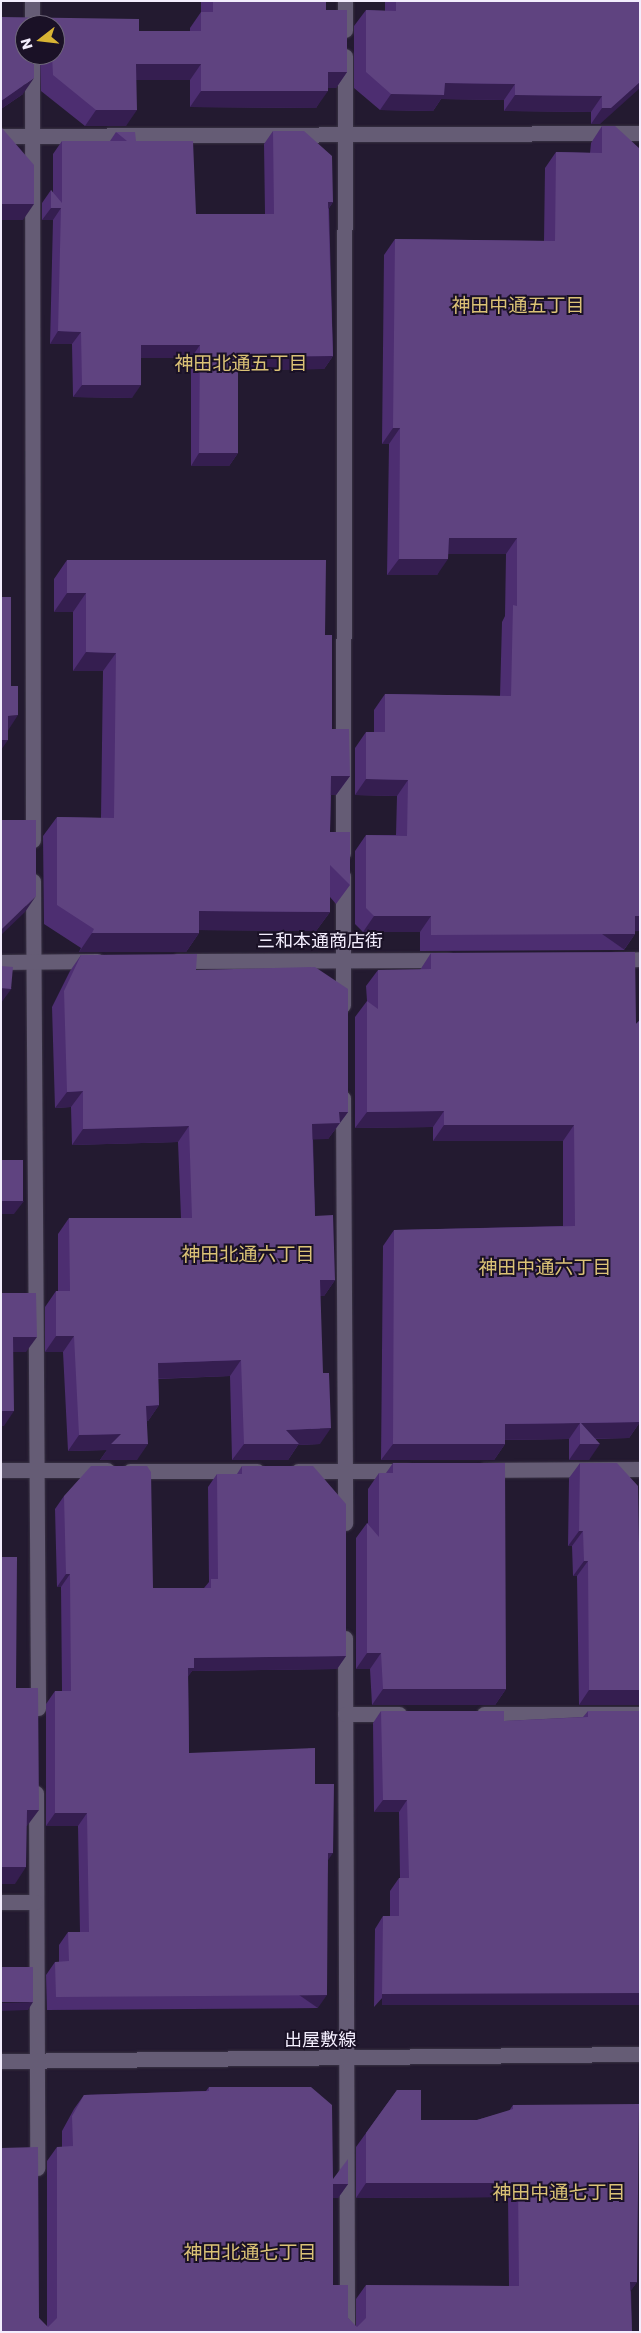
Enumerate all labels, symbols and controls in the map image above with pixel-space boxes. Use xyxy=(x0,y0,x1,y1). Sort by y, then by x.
north arrow xyxy=(15,15,65,65)
text: N xyxy=(15,36,38,52)
district label: 神田中通五丁目 xyxy=(452,295,584,317)
district label: 神田北通五丁目 xyxy=(175,353,307,375)
street label: 三和本通商店街 xyxy=(257,930,383,952)
district label: 神田北通六丁目 xyxy=(182,1244,314,1266)
district label: 神田中通六丁目 xyxy=(479,1257,611,1279)
street label: 出屋敷線 xyxy=(284,2029,356,2051)
district label: 神田中通七丁目 xyxy=(493,2182,625,2204)
district label: 神田北通七丁目 xyxy=(184,2242,316,2264)

